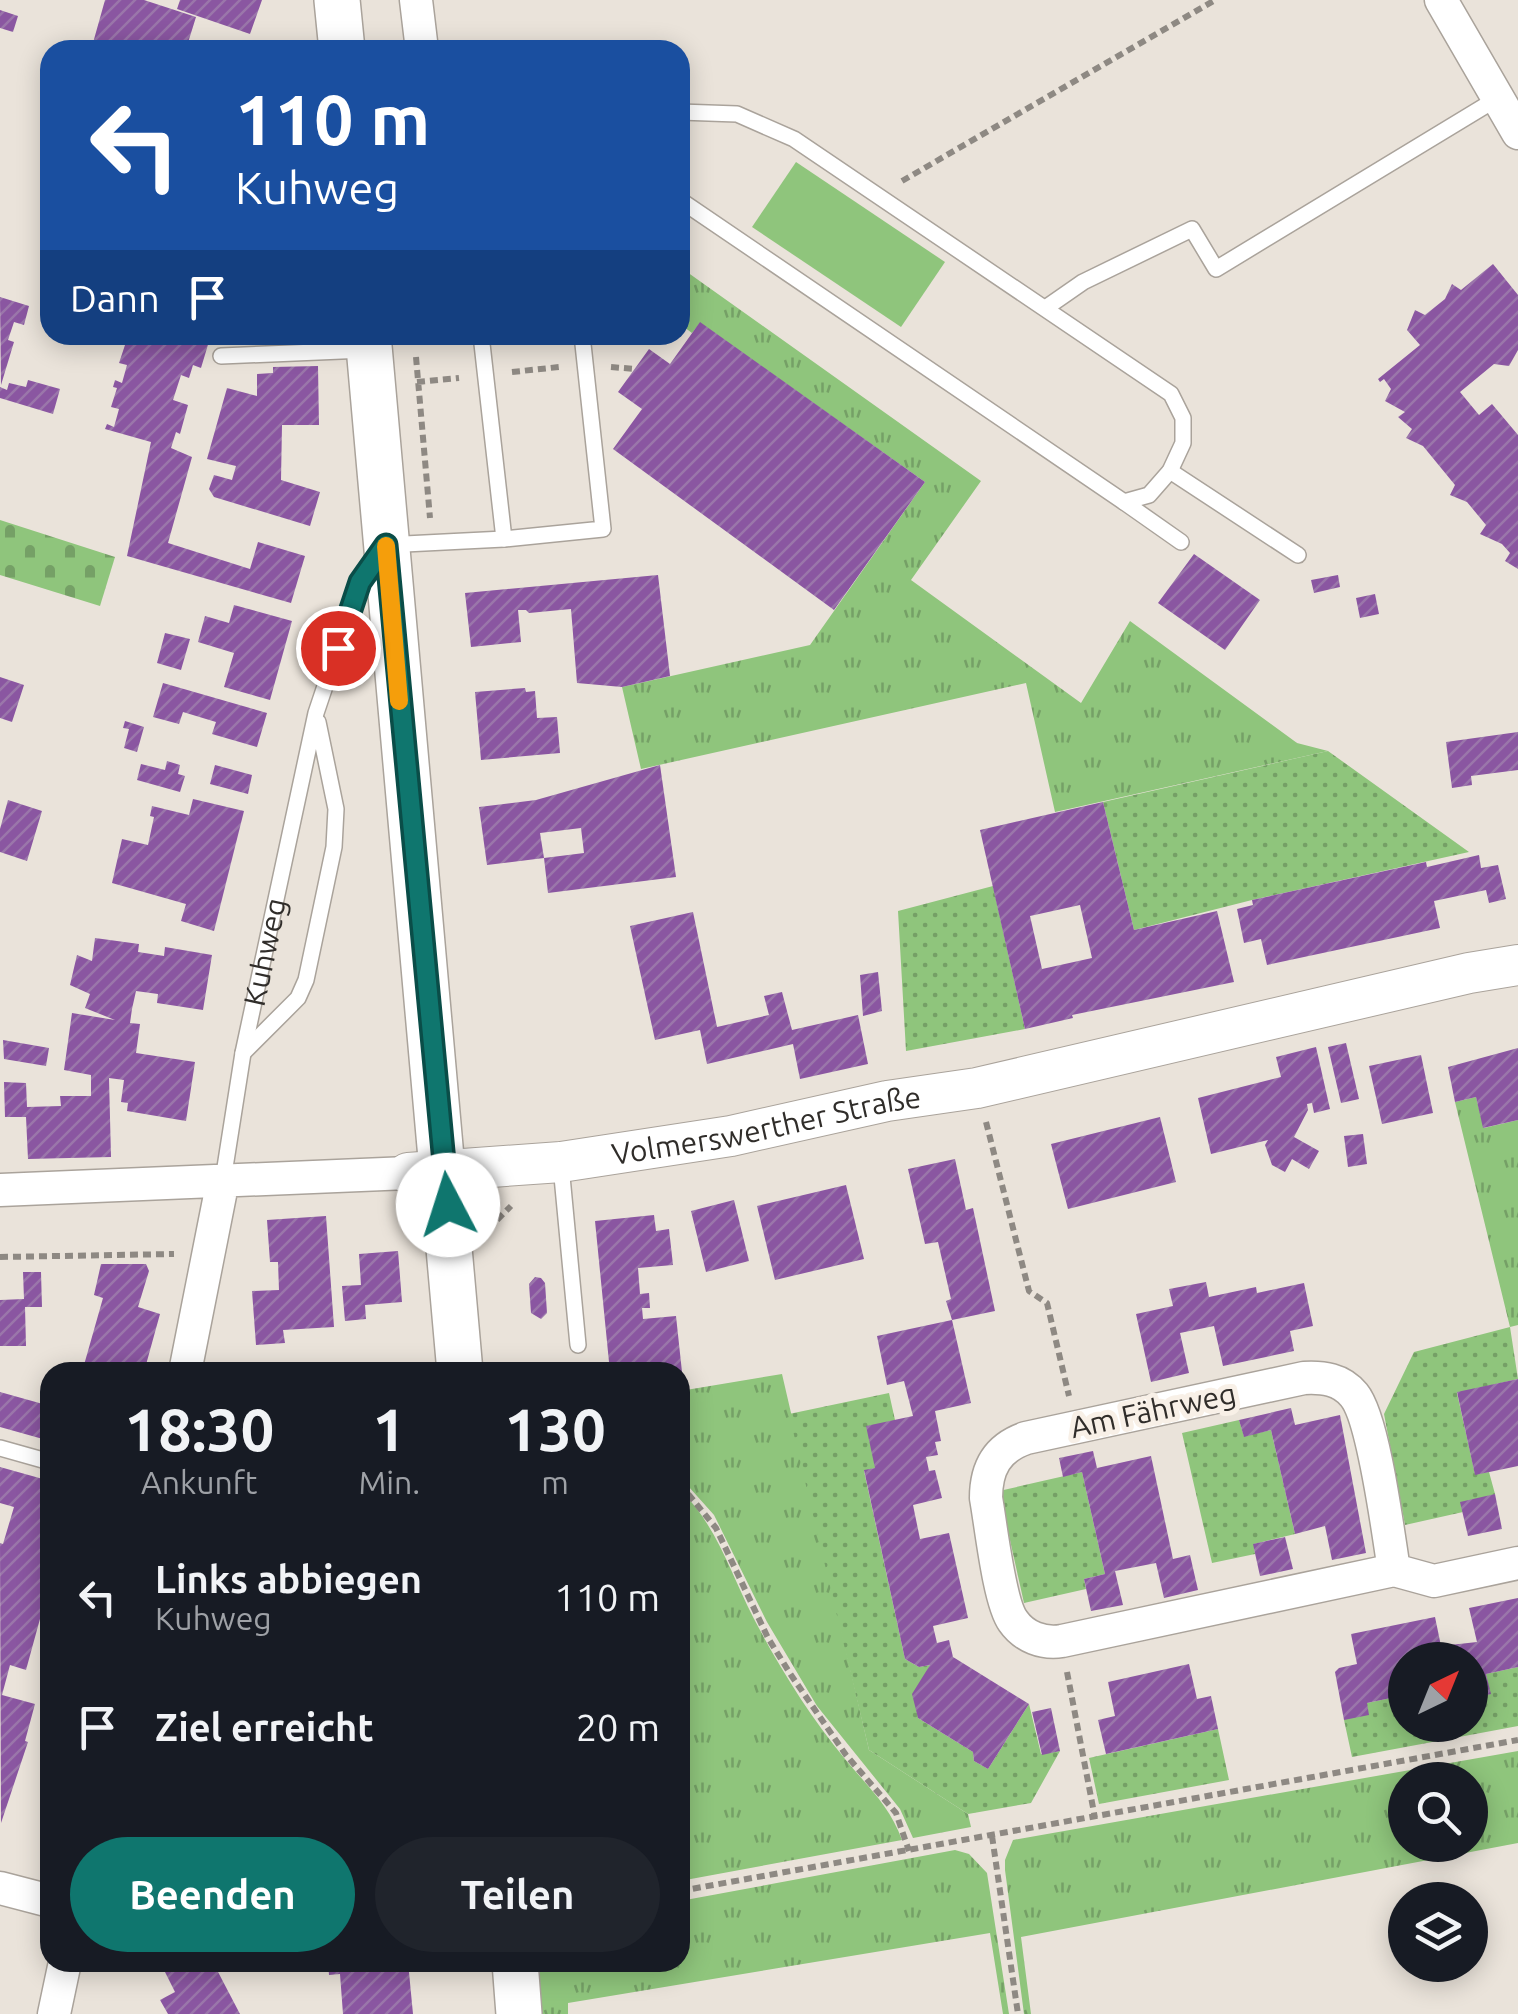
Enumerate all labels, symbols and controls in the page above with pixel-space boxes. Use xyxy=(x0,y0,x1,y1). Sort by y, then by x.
icon: left xyxy=(70,80,200,210)
text: 110 m xyxy=(235,80,430,158)
text: Kuhweg xyxy=(235,162,399,213)
icon: arrive xyxy=(180,270,235,325)
text: Dann xyxy=(70,277,160,319)
pin xyxy=(296,606,381,691)
icon: arrive xyxy=(311,621,366,676)
street label: Kuhweg xyxy=(237,895,293,1009)
street label: Volmerswerther Straße xyxy=(609,1079,923,1171)
position arrow xyxy=(396,1153,500,1257)
street label: Am Fährweg xyxy=(1067,1376,1239,1444)
text: 18:30 xyxy=(124,1395,274,1462)
text: 1 xyxy=(372,1395,406,1462)
text: 130 xyxy=(504,1395,606,1462)
text: Ankunft xyxy=(141,1464,257,1500)
text: Min. xyxy=(358,1464,420,1500)
text: m xyxy=(541,1464,569,1500)
text: Links abbiegen xyxy=(155,1558,422,1600)
icon: left xyxy=(70,1570,125,1625)
text: 110 m xyxy=(554,1576,660,1618)
text: Kuhweg xyxy=(155,1600,272,1636)
north arrow xyxy=(1388,1642,1488,1742)
map controls xyxy=(1388,1642,1488,1982)
icon: arrive xyxy=(70,1700,125,1755)
text: Ziel erreicht xyxy=(155,1706,374,1748)
text: 20 m xyxy=(576,1706,660,1748)
button: search xyxy=(1388,1762,1488,1862)
button: Beenden xyxy=(70,1837,355,1952)
button: Teilen xyxy=(375,1837,660,1952)
button: layers xyxy=(1388,1882,1488,1982)

